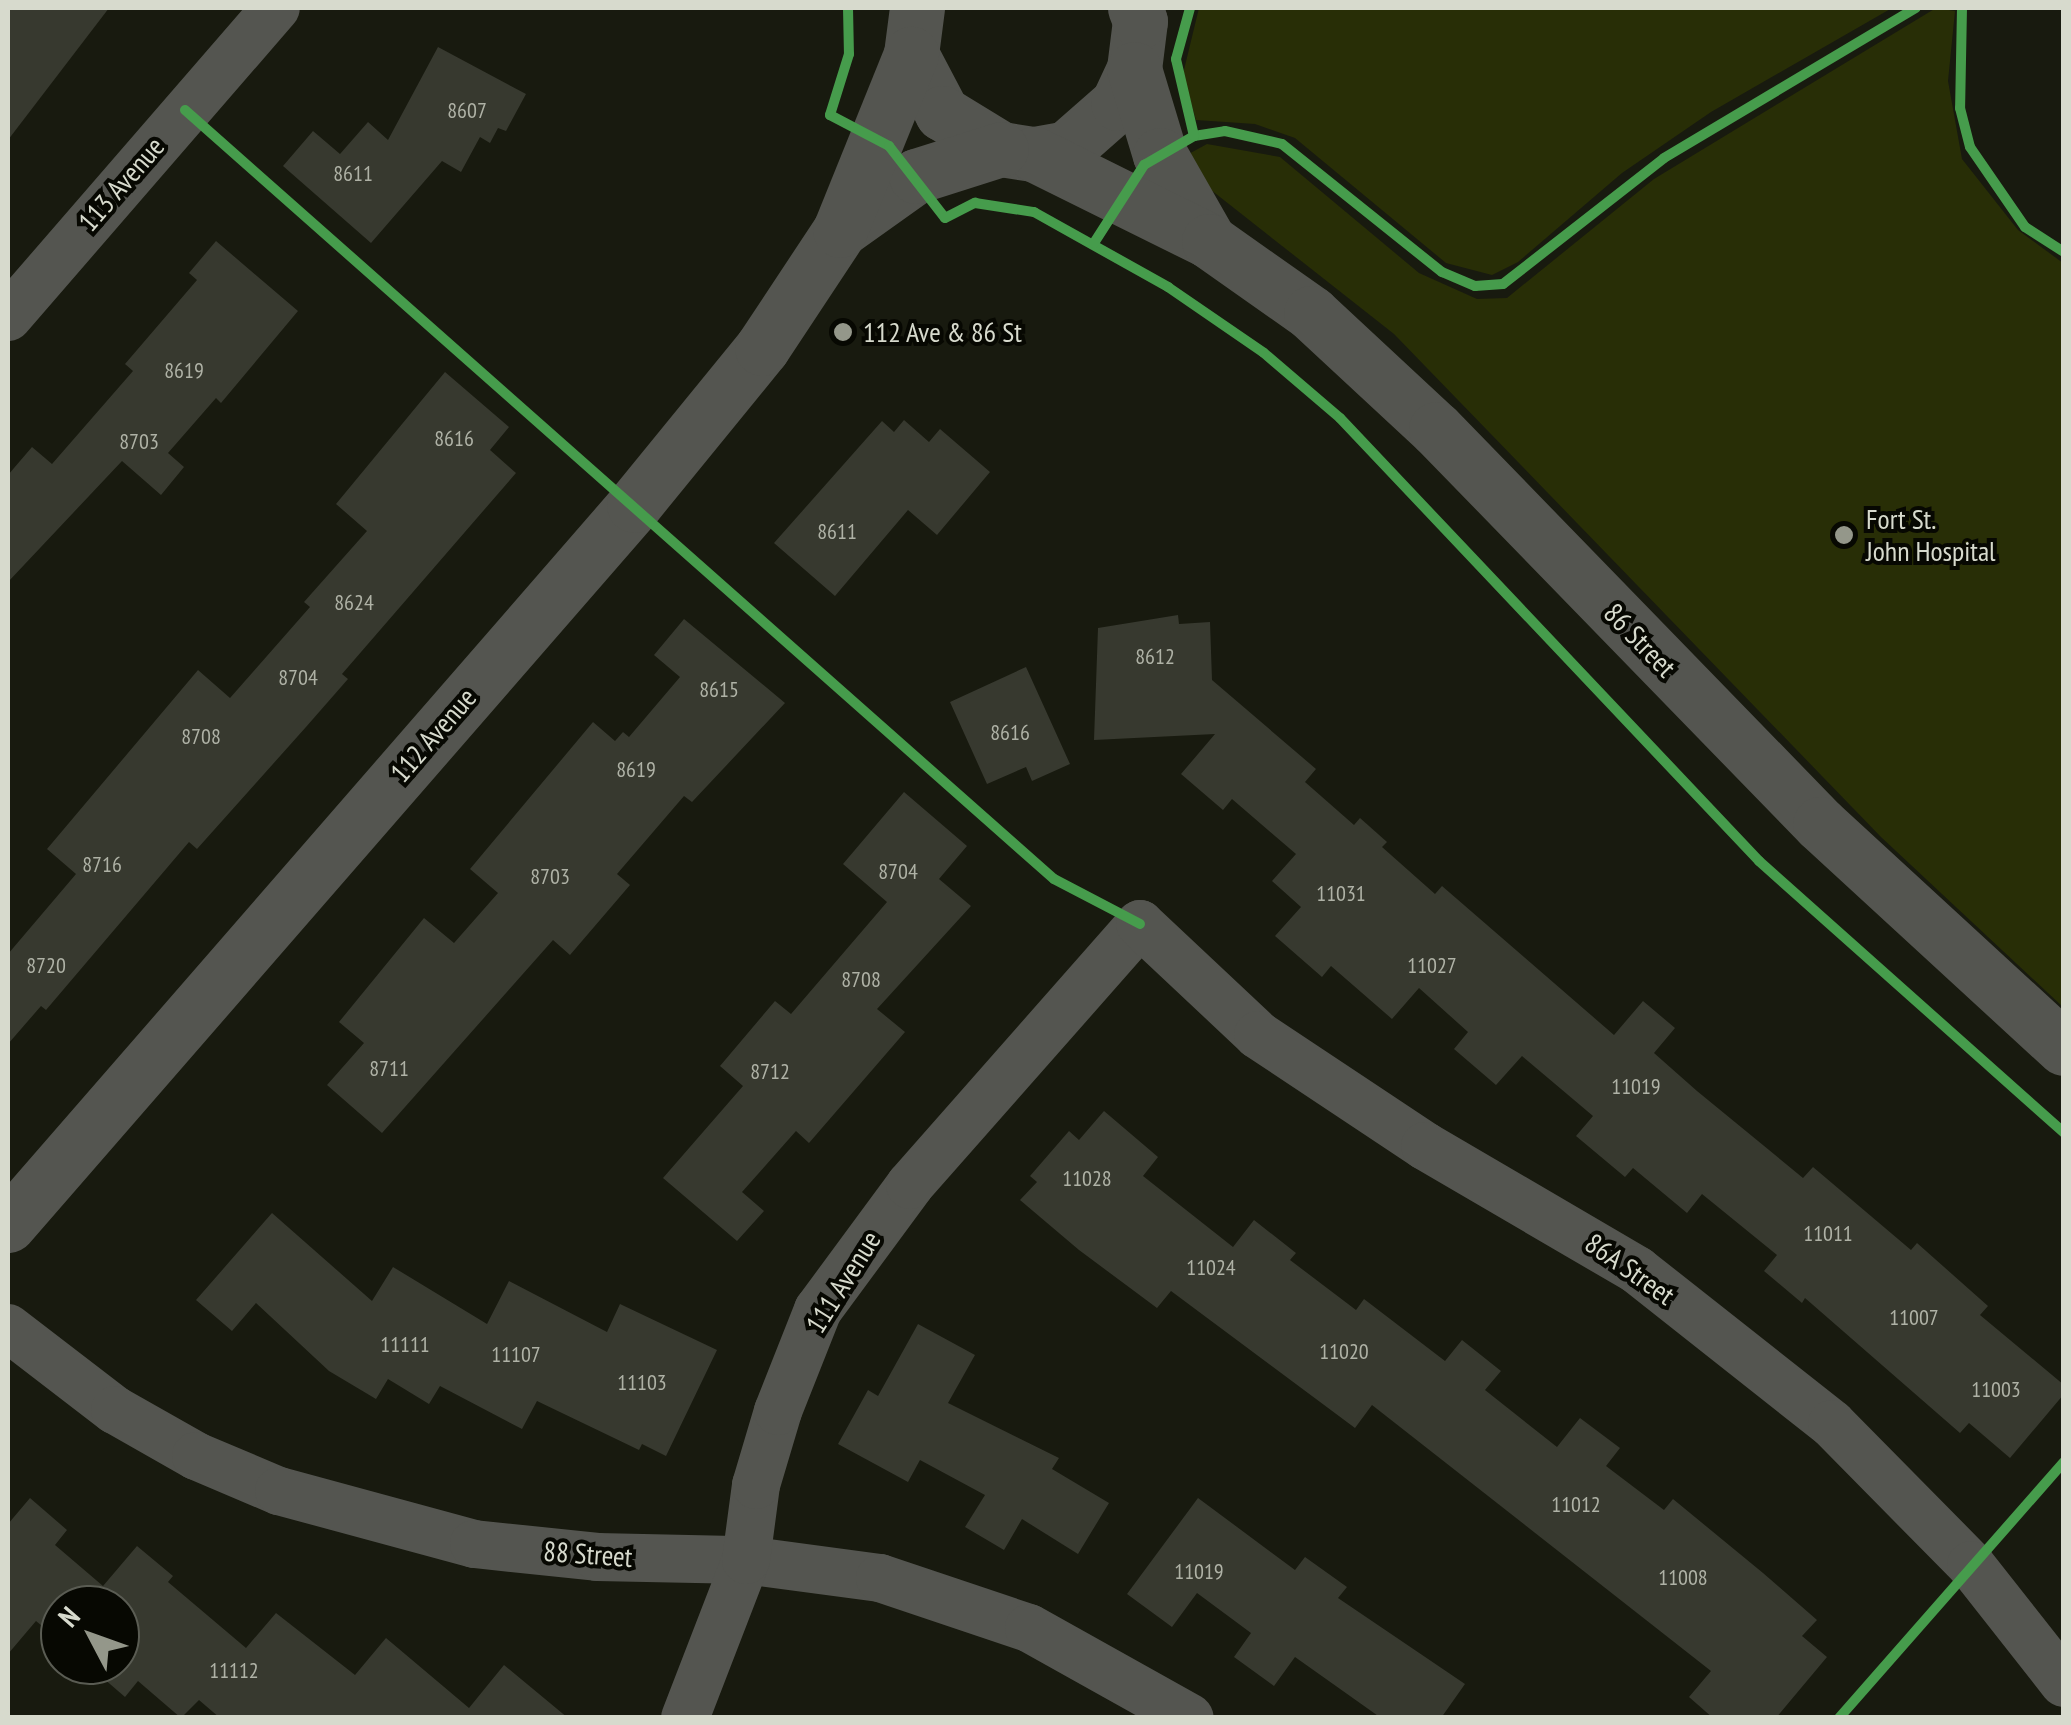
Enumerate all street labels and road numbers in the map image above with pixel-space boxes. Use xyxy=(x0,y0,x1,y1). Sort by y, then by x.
street label: 113 Avenue xyxy=(71,130,171,238)
street label: 86 Street xyxy=(1597,596,1683,684)
street label: 112 Avenue xyxy=(383,681,483,789)
street label: 111 Avenue xyxy=(798,1225,888,1339)
street label: 86A Street xyxy=(1578,1226,1682,1312)
street label: 88 Street xyxy=(542,1534,634,1574)

